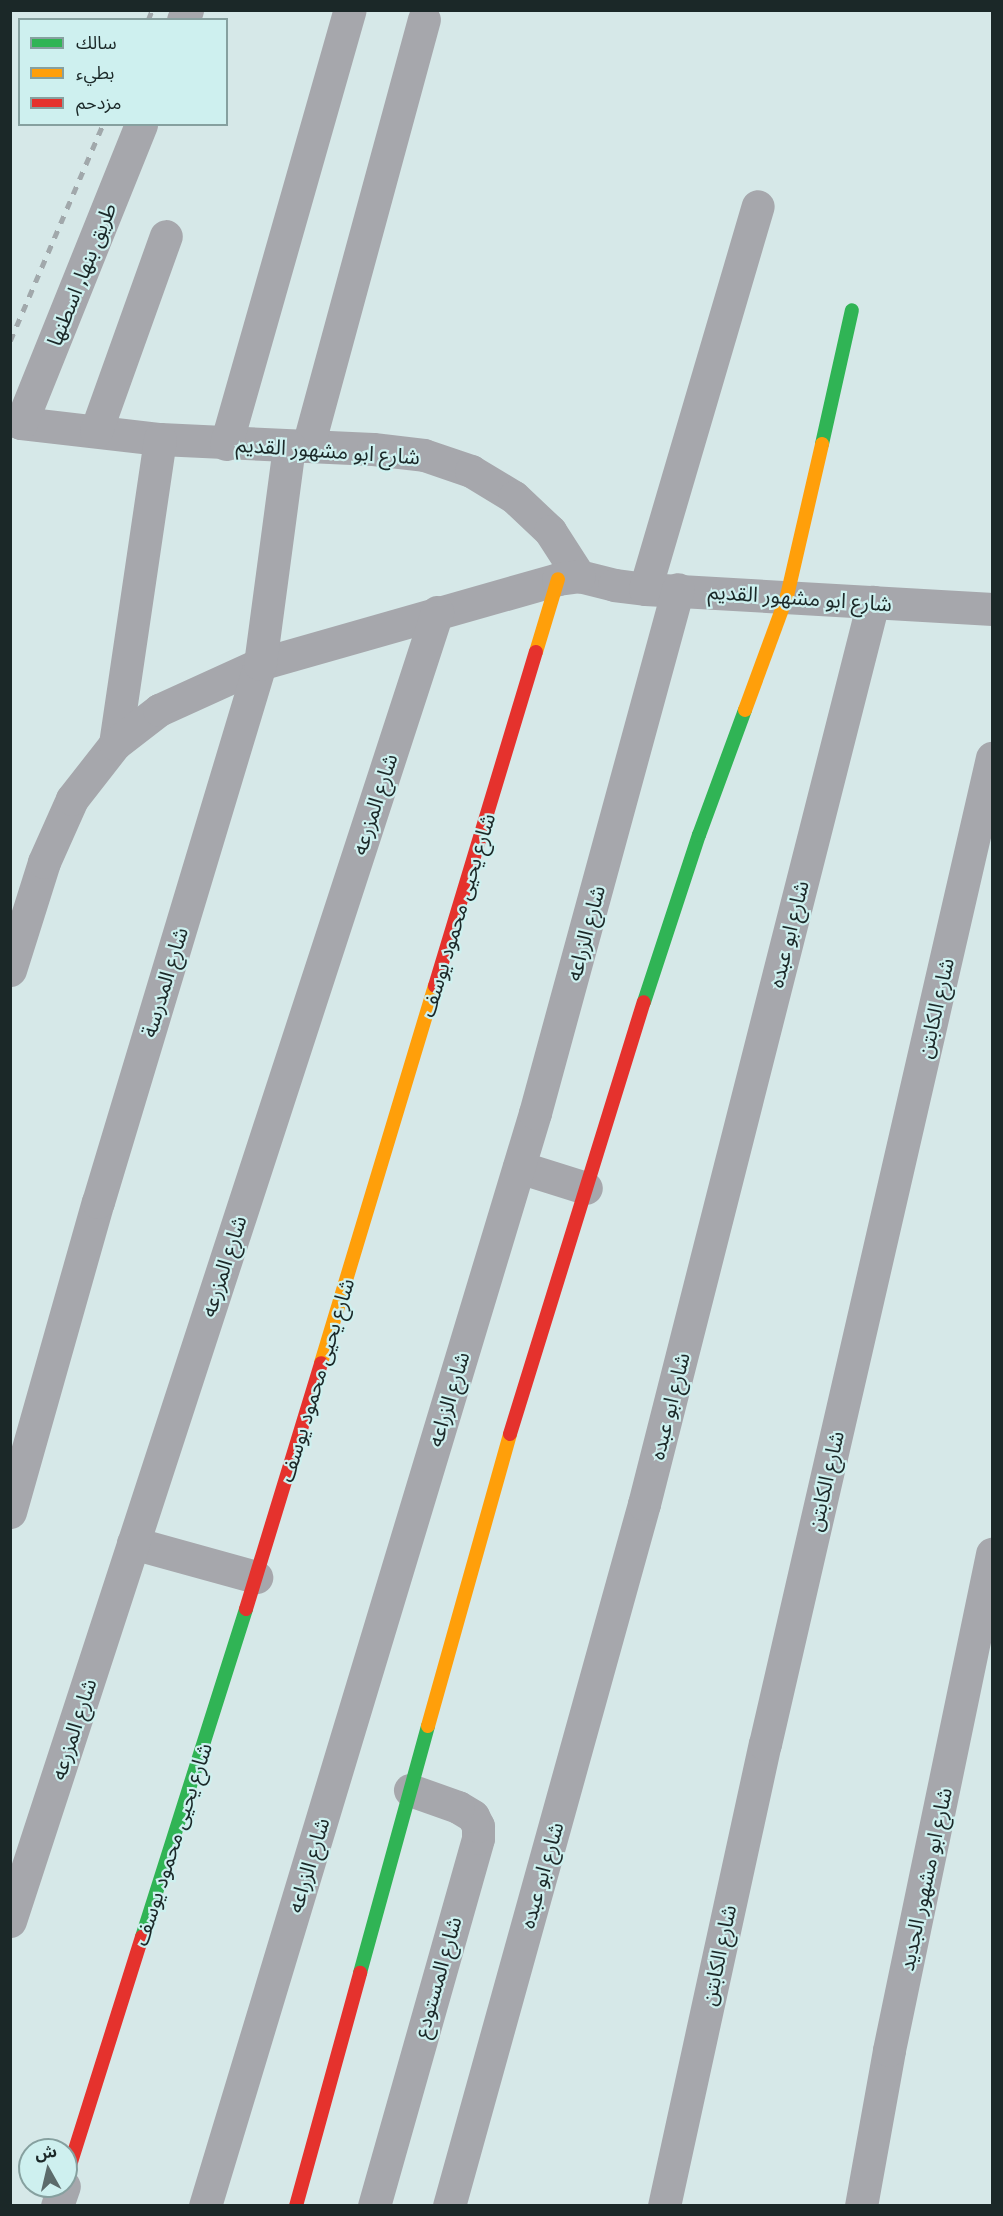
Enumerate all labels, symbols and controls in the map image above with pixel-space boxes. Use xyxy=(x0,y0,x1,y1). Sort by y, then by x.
legend xyxy=(18,18,228,126)
text: سالك xyxy=(76,31,117,53)
text: بطيء xyxy=(76,61,114,83)
text: مزدحم xyxy=(76,91,121,113)
street label: طريق بنها, اسطنها xyxy=(41,199,121,349)
street label: شارع ابو مشهور القديم xyxy=(235,431,421,469)
street label: شارع ابو مشهور القديم xyxy=(707,578,893,616)
street label: شارع المزرعه xyxy=(346,750,402,858)
street label: شارع يحيى محمود يوسف xyxy=(414,810,500,1020)
street label: شارع ابو عبده xyxy=(763,878,813,990)
street label: شارع الزراعه xyxy=(560,882,610,984)
street label: شارع المدرسة xyxy=(135,924,193,1040)
street label: شارع الكابتن xyxy=(911,955,959,1061)
street label: شارع المزرعه xyxy=(195,1212,251,1320)
street label: شارع يحيى محمود يوسف xyxy=(273,1275,359,1485)
street label: شارع الزراعه xyxy=(422,1349,474,1449)
street label: شارع ابو عبده xyxy=(644,1350,694,1462)
street label: شارع الكابتن xyxy=(801,1428,849,1534)
street label: شارع المزرعه xyxy=(45,1675,101,1783)
street label: شارع يحيى محمود يوسف xyxy=(127,1739,217,1949)
street label: شارع ابو مشهور الجديد xyxy=(893,1785,957,1973)
street label: شارع الزراعه xyxy=(282,1815,334,1915)
street label: شارع ابو عبده xyxy=(514,1819,568,1931)
street label: شارع الكابتن xyxy=(695,1902,741,2008)
street label: شارع المستودع xyxy=(408,1913,466,2041)
north arrow xyxy=(18,2138,78,2198)
text: ش xyxy=(34,2141,58,2164)

